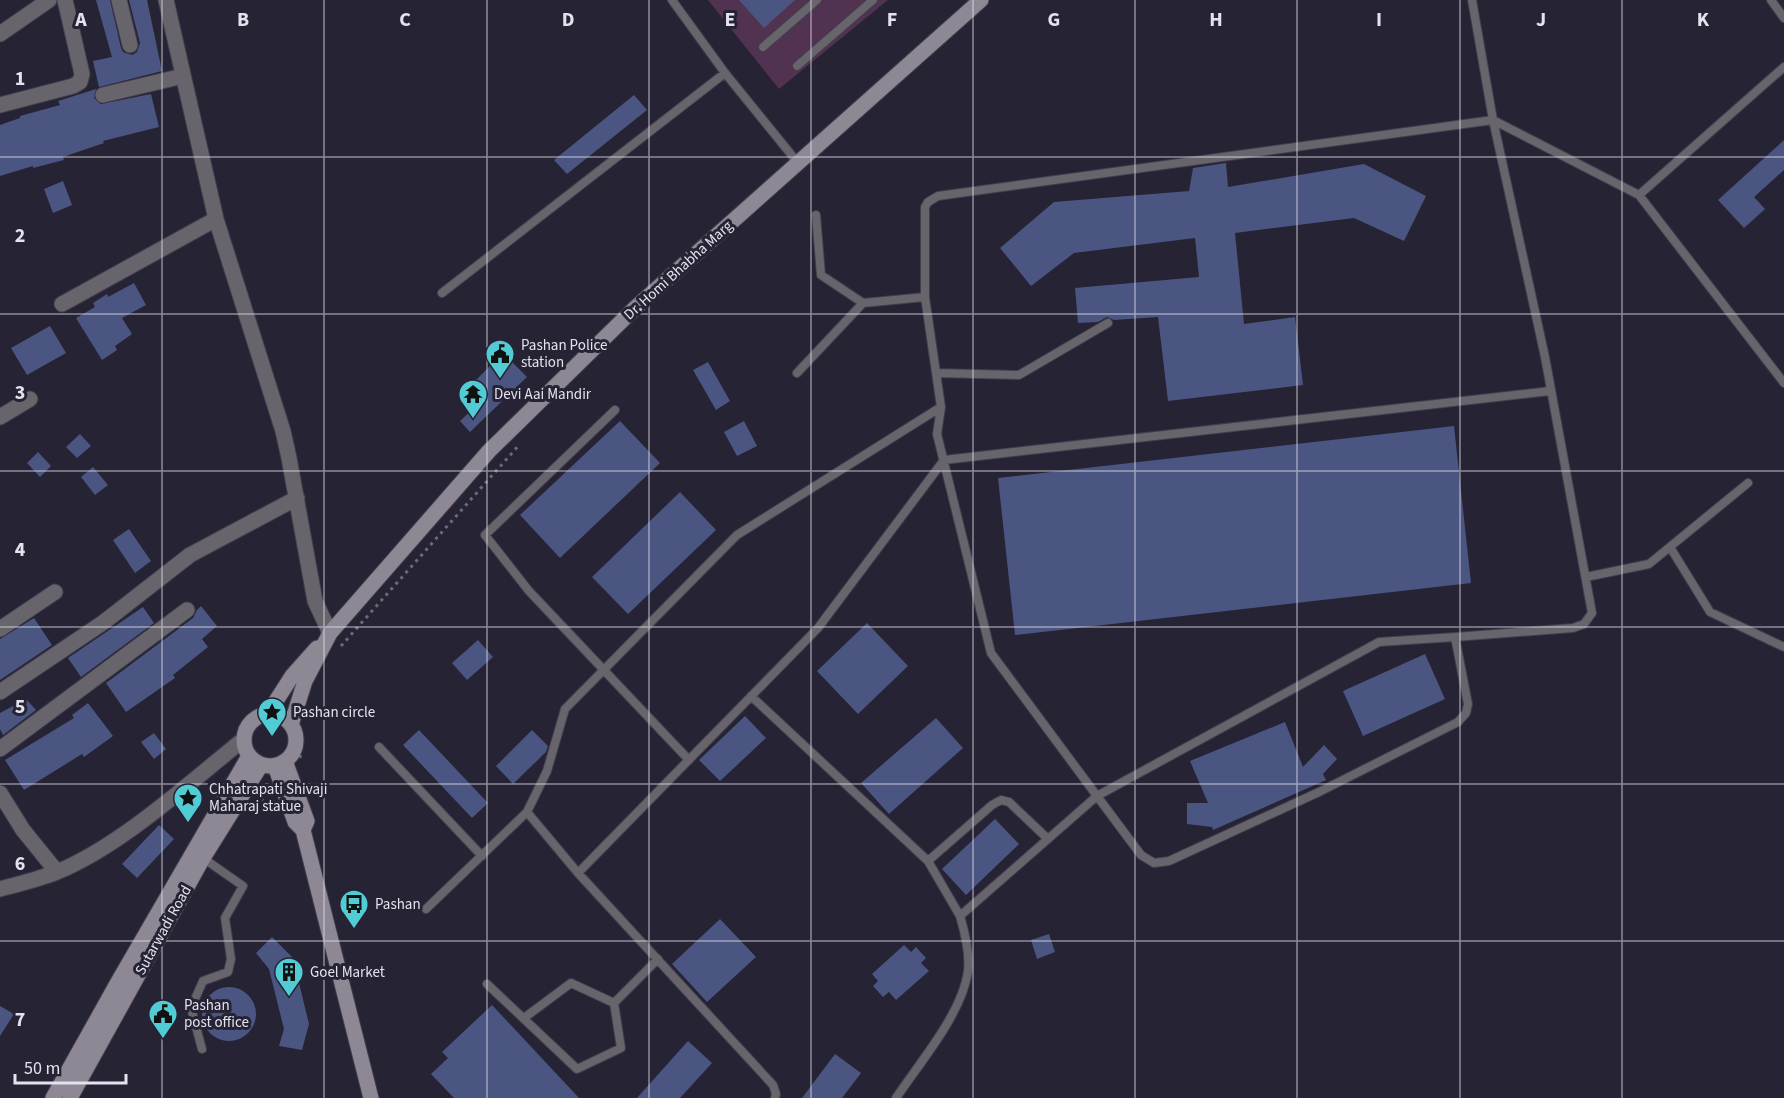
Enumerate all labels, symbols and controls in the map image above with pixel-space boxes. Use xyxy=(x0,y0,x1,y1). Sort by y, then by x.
text: A xyxy=(74,6,87,34)
text: B xyxy=(237,6,249,34)
text: C xyxy=(399,6,411,34)
text: D xyxy=(562,6,574,34)
text: E xyxy=(725,6,735,34)
text: F xyxy=(887,6,897,34)
text: G xyxy=(1048,6,1060,34)
text: H xyxy=(1209,6,1223,34)
text: I xyxy=(1376,6,1382,34)
text: J xyxy=(1536,6,1546,34)
text: K xyxy=(1697,6,1710,34)
text: 1 xyxy=(15,65,25,93)
street label: Dr. Homi Bhabha Marg xyxy=(619,215,738,325)
text: 2 xyxy=(15,222,25,250)
place label: Pashan Police station xyxy=(521,335,607,373)
public building icon: Pashan Police station xyxy=(484,338,516,380)
temple icon: Devi Aai Mandir xyxy=(457,378,489,420)
text: 3 xyxy=(15,379,25,407)
place label: Devi Aai Mandir xyxy=(494,384,592,405)
text: 4 xyxy=(15,536,26,564)
text: 5 xyxy=(15,693,25,721)
place icon: Pashan circle xyxy=(256,696,288,738)
place label: Pashan circle xyxy=(293,702,375,723)
place label: Chhatrapati Shivaji Maharaj statue xyxy=(209,779,327,817)
place icon: Chhatrapati Shivaji Maharaj statue xyxy=(172,782,204,824)
text: 6 xyxy=(15,850,25,878)
street label: Sutarwadi Road xyxy=(130,882,197,979)
bus stop icon: Pashan xyxy=(338,888,370,930)
place label: Pashan xyxy=(375,894,421,915)
building icon: Goel Market xyxy=(273,956,305,998)
place label: Goel Market xyxy=(310,962,385,983)
place label: Pashan post office xyxy=(184,995,249,1033)
public building icon: Pashan post office xyxy=(147,998,179,1040)
text: 7 xyxy=(15,1006,25,1034)
scale bar xyxy=(15,1047,126,1085)
text: 50 m xyxy=(24,1056,60,1081)

